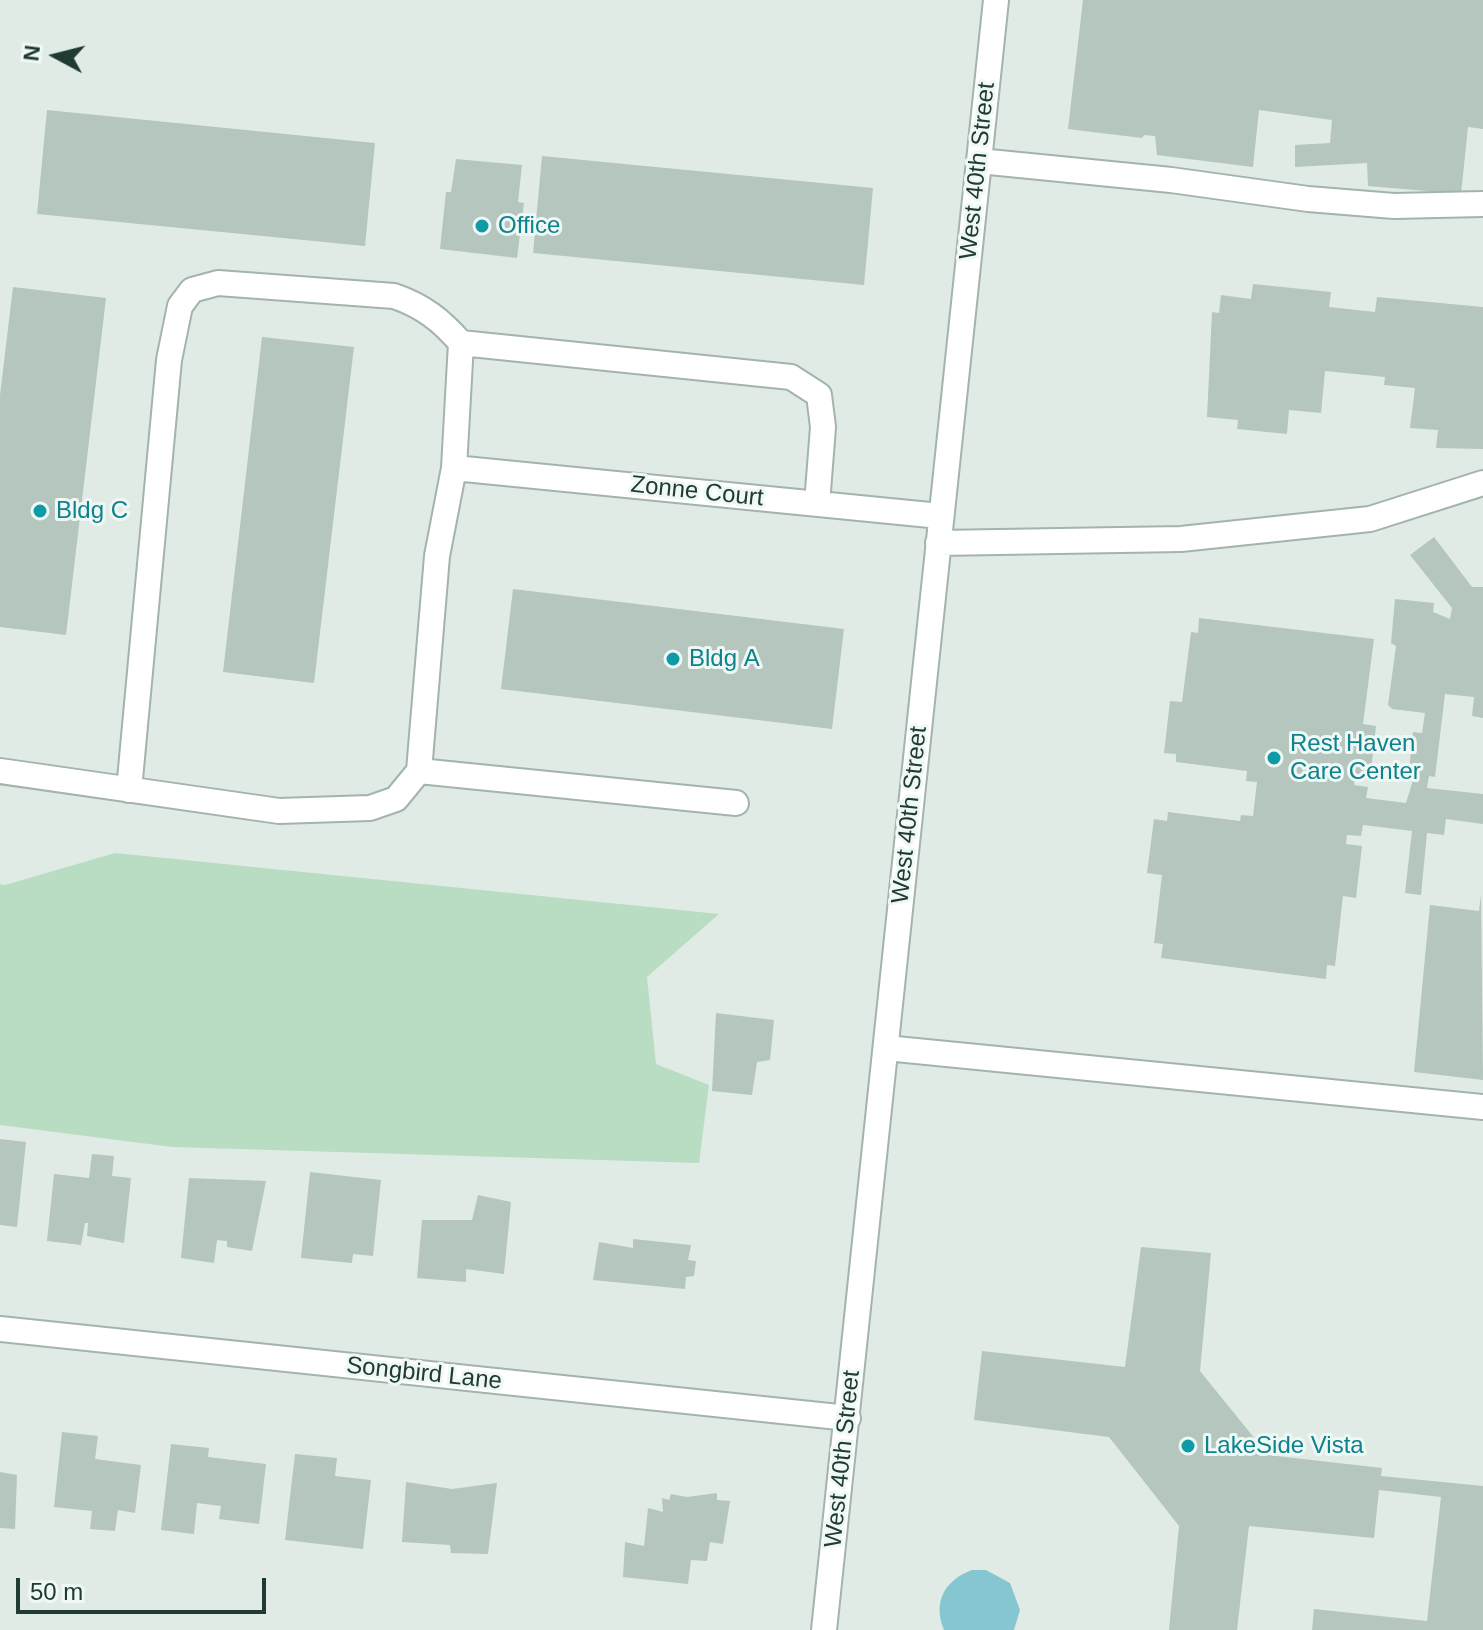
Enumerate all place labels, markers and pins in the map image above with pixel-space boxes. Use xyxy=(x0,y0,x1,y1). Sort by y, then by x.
place label: Office xyxy=(498,212,560,240)
marker: Office xyxy=(473,217,491,235)
place label: Bldg C xyxy=(56,497,128,525)
marker: Bldg C xyxy=(31,502,49,520)
place label: Bldg A xyxy=(689,645,760,673)
marker: Bldg A xyxy=(664,650,682,668)
place label: Rest Haven Care Center xyxy=(1290,730,1421,786)
marker: Rest Haven Care Center xyxy=(1265,749,1283,767)
place label: LakeSide Vista xyxy=(1204,1432,1364,1460)
marker: LakeSide Vista xyxy=(1179,1437,1197,1455)

